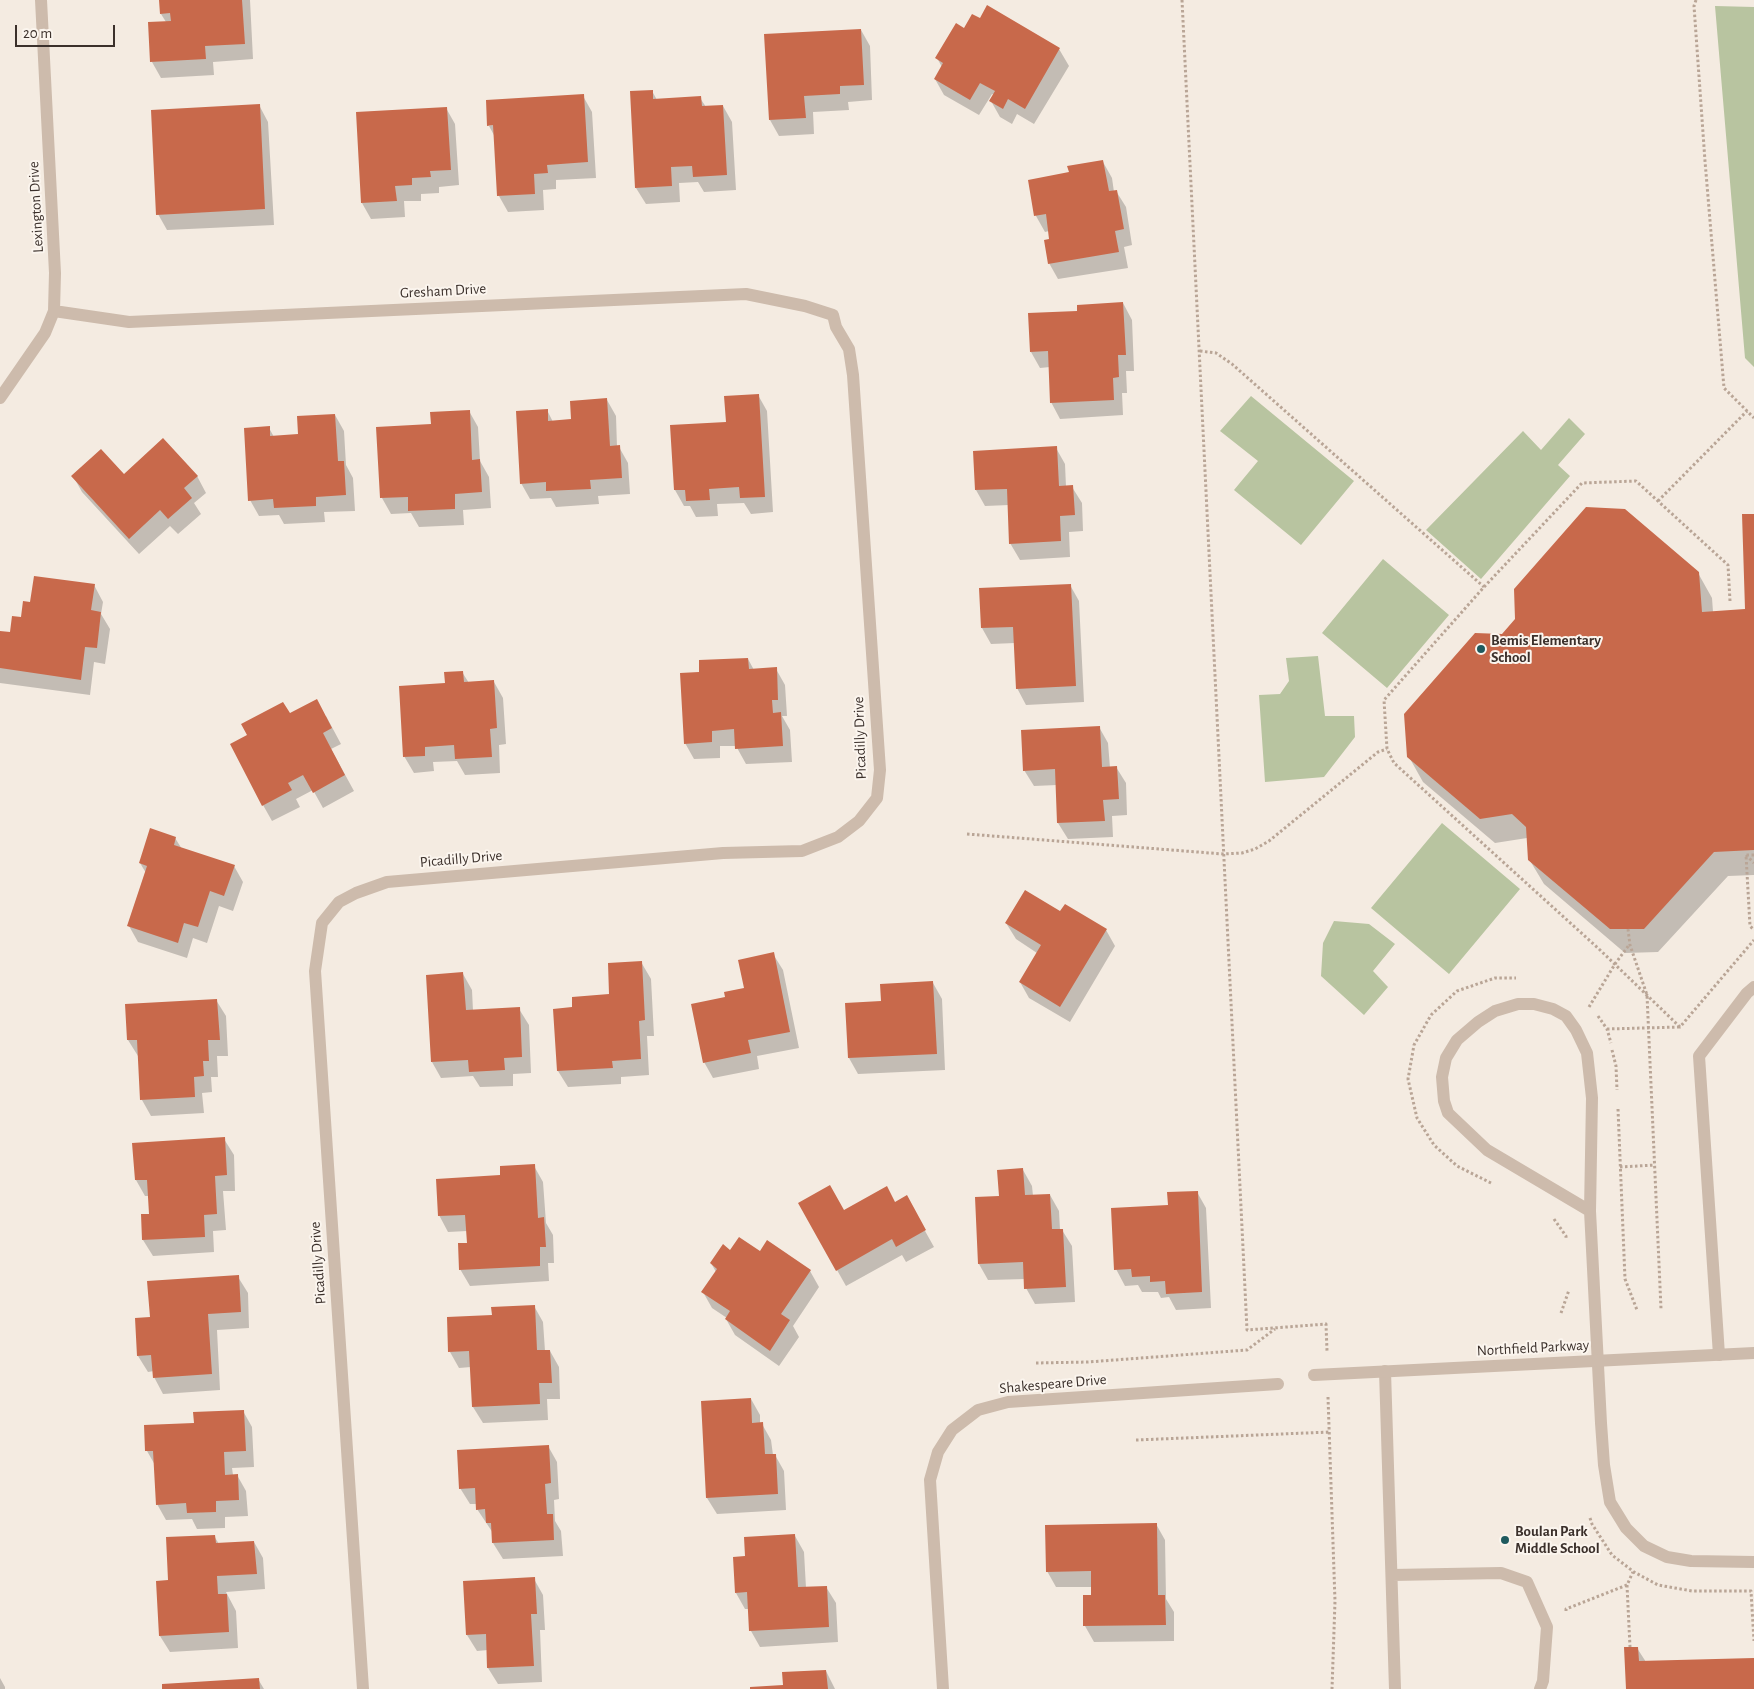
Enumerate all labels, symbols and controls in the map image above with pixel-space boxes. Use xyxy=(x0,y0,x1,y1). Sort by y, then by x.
scale bar xyxy=(18,15,118,47)
text: 20 m xyxy=(23,26,52,41)
street label: Lexington Drive xyxy=(25,161,47,253)
street label: Gresham Drive xyxy=(399,280,487,302)
place label: Bemis Elementary School xyxy=(1491,631,1601,666)
marker: Bemis Elementary School xyxy=(1475,643,1487,655)
street label: Picadilly Drive xyxy=(850,696,870,780)
street label: Picadilly Drive xyxy=(419,846,503,872)
street label: Picadilly Drive xyxy=(306,1221,330,1305)
street label: Northfield Parkway xyxy=(1476,1336,1590,1360)
street label: Shakespeare Drive xyxy=(999,1370,1107,1398)
place label: Boulan Park Middle School xyxy=(1515,1522,1600,1557)
marker: Boulan Park Middle School xyxy=(1499,1534,1511,1546)

